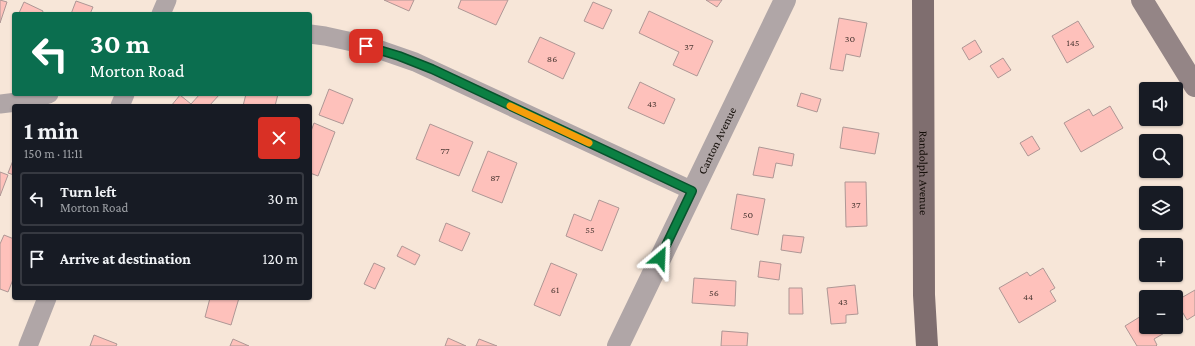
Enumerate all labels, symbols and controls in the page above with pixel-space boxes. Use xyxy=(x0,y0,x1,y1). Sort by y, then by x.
icon: left xyxy=(24,28,76,80)
text: 30 m xyxy=(90,28,150,59)
pin xyxy=(349,29,383,63)
house number: 30 xyxy=(845,33,856,44)
icon: arrive xyxy=(355,35,377,57)
house number: 145 xyxy=(1066,37,1080,48)
house number: 37 xyxy=(684,41,694,52)
house number: 86 xyxy=(547,53,557,64)
text: Morton Road xyxy=(90,61,185,81)
map controls xyxy=(1139,82,1183,334)
button: sound xyxy=(1139,82,1183,126)
house number: 43 xyxy=(647,98,657,109)
street label: Canton Avenue xyxy=(695,105,739,177)
text: 1 min xyxy=(24,117,79,144)
button: close xyxy=(258,117,300,159)
street label: Randolph Avenue xyxy=(916,131,931,215)
button: search xyxy=(1139,134,1183,178)
house number: 77 xyxy=(440,145,450,156)
text: 150 m · 11:11 xyxy=(24,146,83,161)
house number: 87 xyxy=(490,172,500,183)
text: Turn left xyxy=(60,184,116,200)
button: layers xyxy=(1139,186,1183,230)
icon: left xyxy=(26,188,48,210)
text: 30 m xyxy=(268,191,298,207)
house number: 37 xyxy=(851,199,861,210)
text: Morton Road xyxy=(60,200,128,215)
house number: 50 xyxy=(743,209,754,220)
house number: 55 xyxy=(585,224,595,235)
position arrow xyxy=(639,237,681,279)
button: + xyxy=(1139,238,1183,282)
icon: arrive xyxy=(26,248,48,270)
text: Arrive at destination xyxy=(60,251,191,267)
text: 120 m xyxy=(263,251,298,267)
house number: 61 xyxy=(551,284,559,295)
house number: 56 xyxy=(709,287,719,298)
button: − xyxy=(1139,290,1183,334)
house number: 44 xyxy=(1023,291,1033,302)
house number: 43 xyxy=(838,296,848,307)

